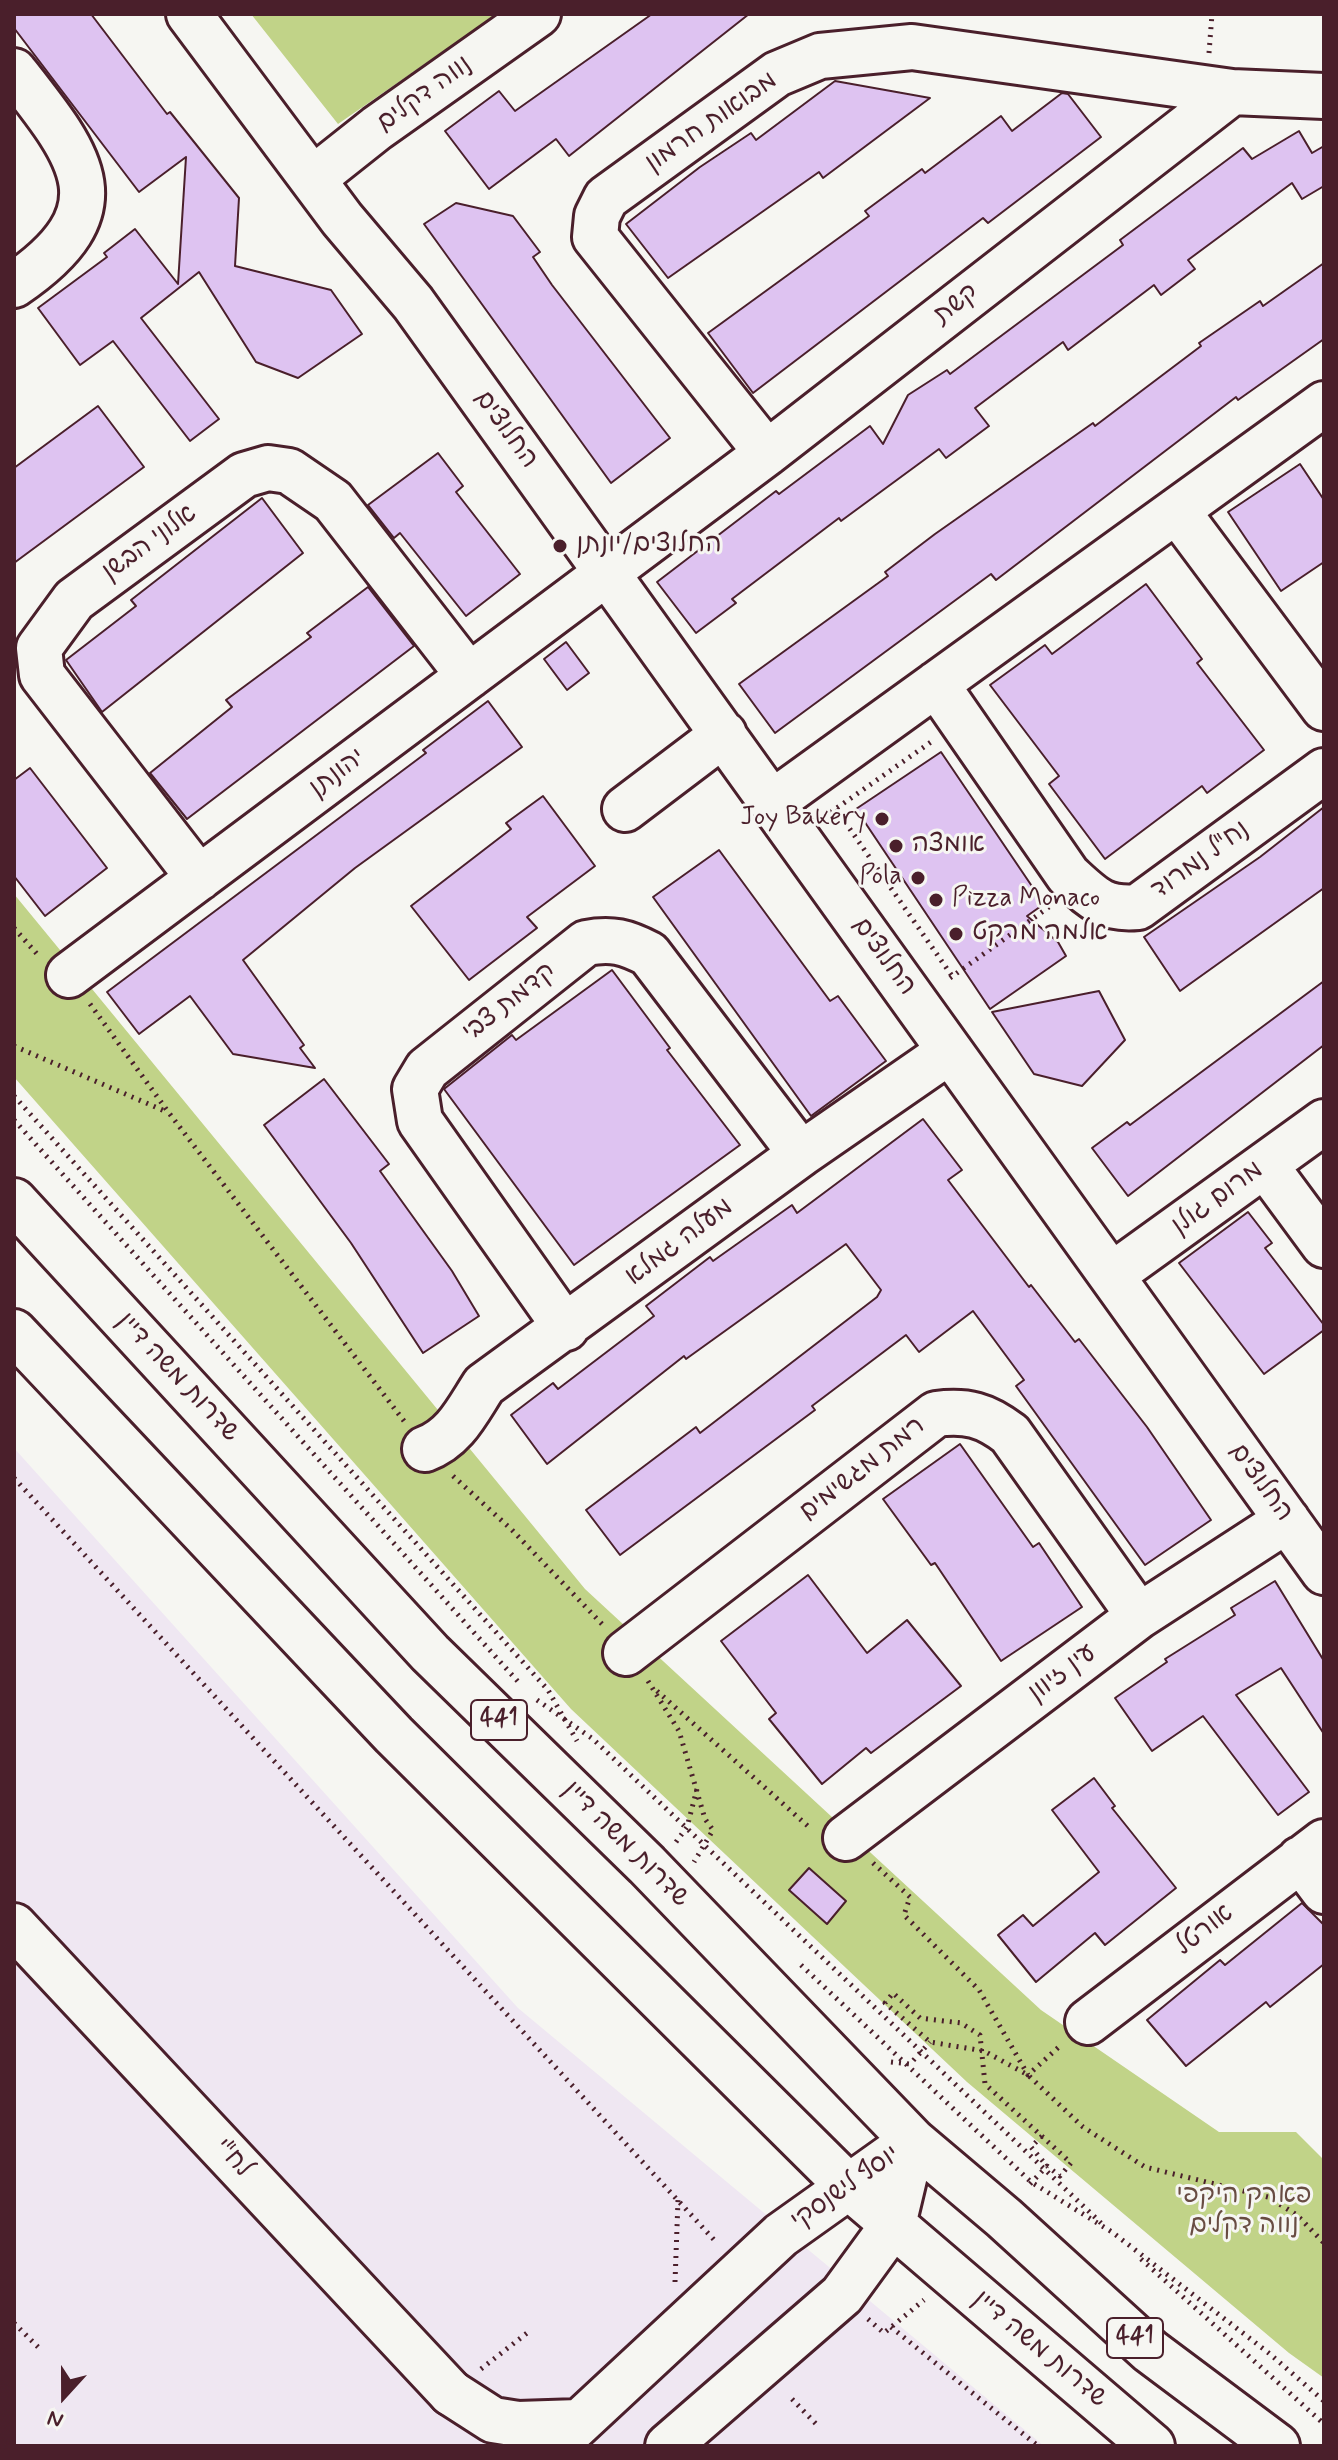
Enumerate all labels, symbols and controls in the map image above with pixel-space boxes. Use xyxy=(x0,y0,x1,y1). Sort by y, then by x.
street label: נווה דקלים xyxy=(371,50,479,140)
street label: מבואות חרמון xyxy=(640,66,784,180)
street label: קשת xyxy=(928,278,986,332)
street label: החלוצים xyxy=(466,385,544,475)
street label: אלוני הבשן xyxy=(97,499,203,589)
place label: החלוצים/יונתן xyxy=(576,530,722,562)
marker: החלוצים/יונתן xyxy=(551,537,569,555)
street label: יהונתן xyxy=(304,743,372,805)
place label: Joy Bakery xyxy=(740,803,866,835)
marker: Joy Bakery xyxy=(873,810,891,828)
street label: נח"ל נמרוד xyxy=(1146,815,1256,907)
place label: אומצה xyxy=(912,830,985,862)
marker: אומצה xyxy=(887,837,905,855)
place label: Pola xyxy=(859,862,902,894)
marker: Pola xyxy=(909,869,927,887)
place label: Pizza Monaco xyxy=(952,884,1100,916)
marker: Pizza Monaco xyxy=(927,891,945,909)
street label: החלוצים xyxy=(844,912,922,1002)
place label: אלמה מרקט xyxy=(972,918,1108,950)
marker: אלמה מרקט xyxy=(947,925,965,943)
street label: קדמת צבי xyxy=(457,957,563,1049)
street label: מרום גולן xyxy=(1166,1155,1270,1243)
street label: מעלה גמלא xyxy=(620,1193,740,1293)
street label: שדרות משה דיין xyxy=(109,1307,245,1449)
street label: רמת מגשימים xyxy=(794,1411,932,1529)
street label: החלוצים xyxy=(1221,1438,1299,1528)
street label: עין זיוון xyxy=(1023,1638,1103,1710)
road number: 441 xyxy=(471,1700,527,1740)
street label: שדרות משה דיין xyxy=(555,1775,695,1915)
street label: אורטל xyxy=(1170,1899,1240,1963)
street label: לח"י xyxy=(206,2133,258,2185)
street label: יוסף לישנסקי xyxy=(786,2140,906,2238)
park label: פארק היקפי נווה דקלים xyxy=(1176,2181,1312,2242)
street label: שדרות משה דיין xyxy=(965,2285,1113,2415)
road number: 441 xyxy=(1107,2318,1163,2358)
north arrow xyxy=(24,2356,104,2436)
text: N xyxy=(44,2403,67,2434)

